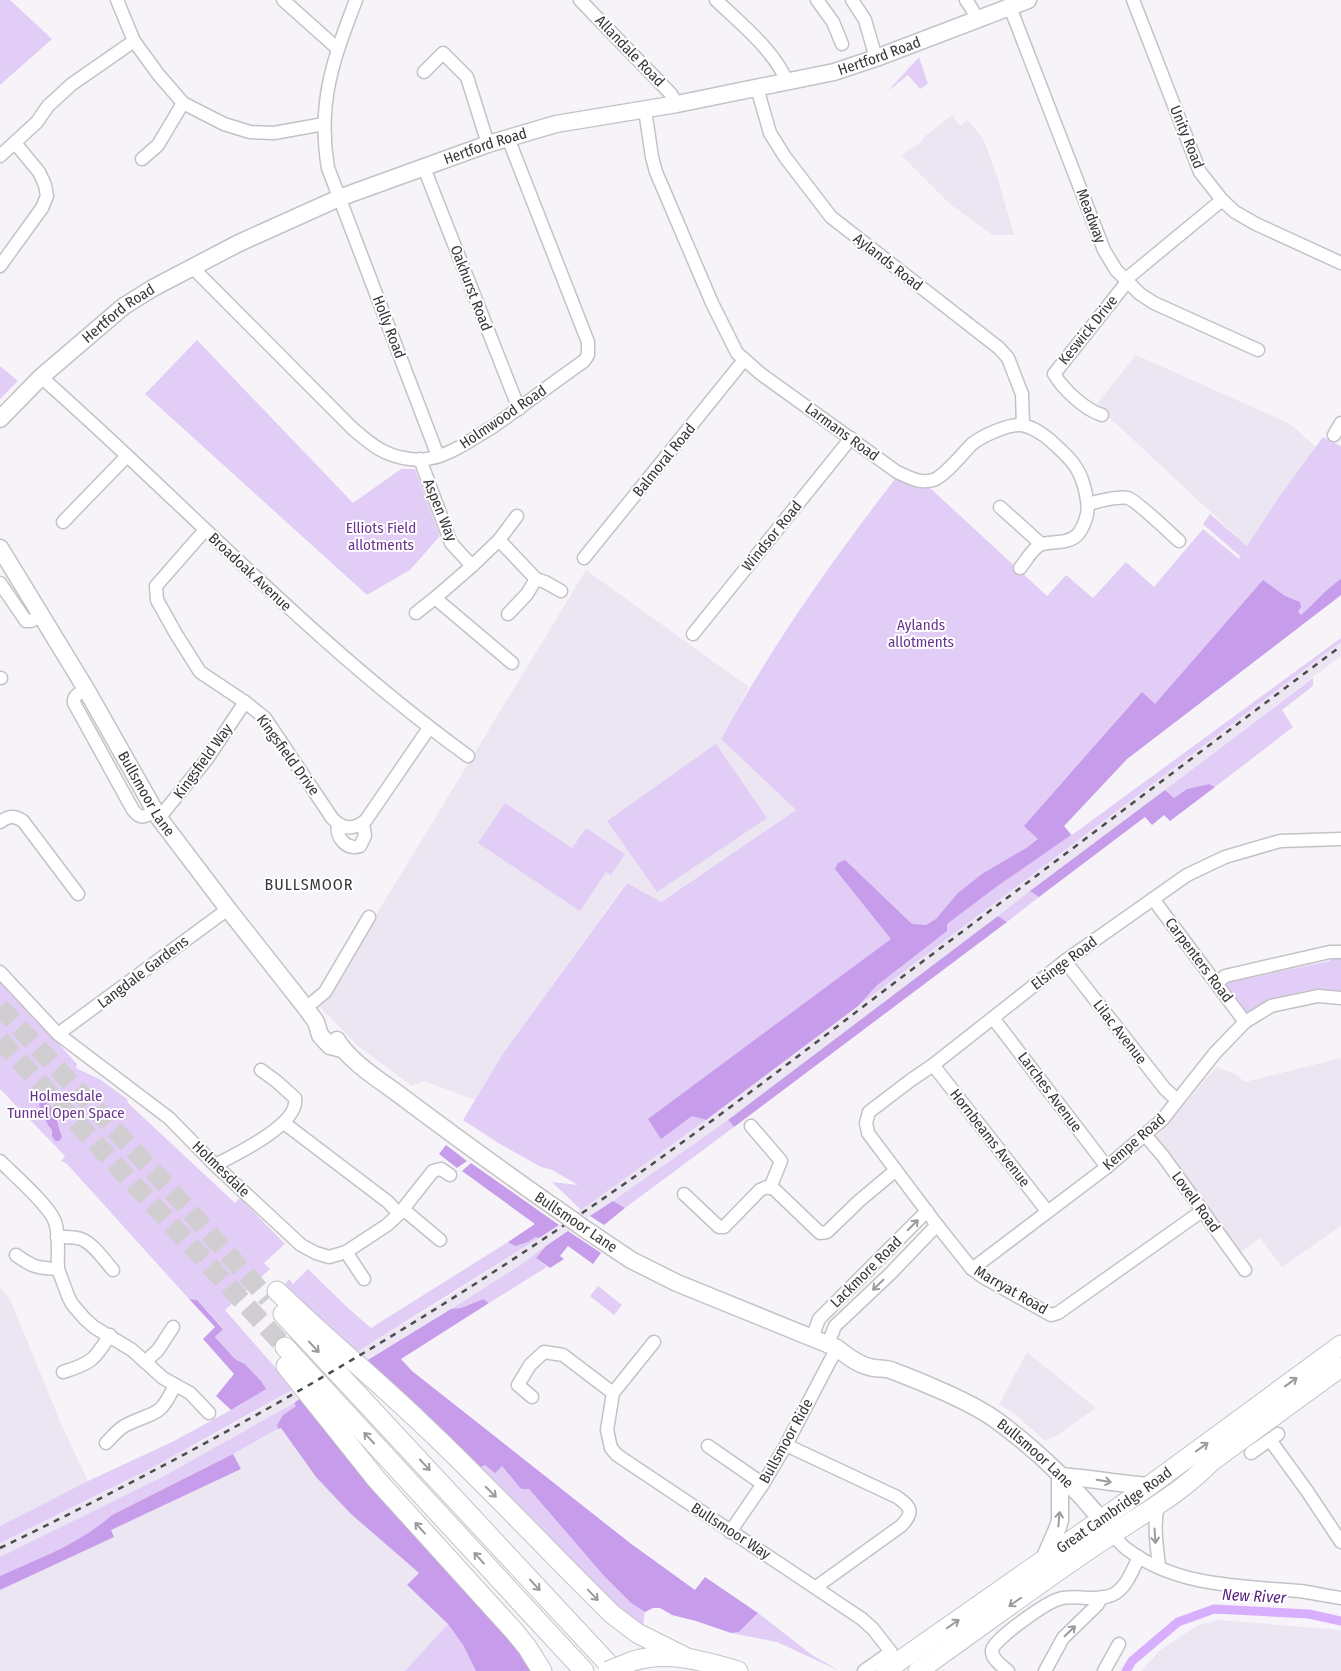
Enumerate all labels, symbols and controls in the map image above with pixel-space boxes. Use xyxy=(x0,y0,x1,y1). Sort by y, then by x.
street label: Allandale Road xyxy=(592,12,668,90)
street label: Hertford Road xyxy=(836,33,923,79)
street label: Unity Road xyxy=(1166,103,1208,171)
street label: Hertford Road xyxy=(441,124,529,168)
street label: Meadway xyxy=(1072,186,1110,246)
street label: Aylands Road xyxy=(850,229,926,295)
street label: Oakhurst Road xyxy=(446,243,496,333)
street label: Hertford Road xyxy=(78,280,158,347)
street label: Keswick Drive xyxy=(1055,292,1121,368)
street label: Holly Road xyxy=(369,293,409,361)
street label: Holmwood Road xyxy=(456,381,550,453)
street label: Larmans Road xyxy=(802,399,882,465)
street label: Balmoral Road xyxy=(629,420,699,500)
street label: Aspen Way xyxy=(419,476,461,544)
street label: Windsor Road xyxy=(738,497,806,575)
park label: Elliots Field allotments xyxy=(346,519,416,554)
street label: Broadoak Avenue xyxy=(205,529,295,615)
park label: Aylands allotments xyxy=(888,616,954,651)
street label: Kingsfield Drive xyxy=(253,711,323,799)
street label: Kingsfield Way xyxy=(170,720,236,802)
street label: Bullsmoor Lane xyxy=(114,748,179,840)
district label: BULLSMOOR xyxy=(265,875,353,894)
street label: Carpenters Road xyxy=(1161,914,1237,1006)
street label: Langdale Gardens xyxy=(94,932,192,1012)
street label: Elsinge Road xyxy=(1028,932,1100,994)
street label: Lilac Avenue xyxy=(1089,996,1151,1068)
street label: Larches Avenue xyxy=(1014,1048,1086,1136)
street label: Hornbeams Avenue xyxy=(946,1085,1034,1191)
park label: Holmesdale Tunnel Open Space xyxy=(7,1087,125,1122)
street label: Kempe Road xyxy=(1099,1110,1169,1174)
street label: Holmesdale xyxy=(189,1137,253,1201)
street label: Lovell Road xyxy=(1168,1168,1224,1236)
street label: Bullsmoor Lane xyxy=(531,1188,621,1256)
one-way arrow xyxy=(907,1219,920,1231)
street label: Lackmore Road xyxy=(827,1233,905,1311)
street label: Marryat Road xyxy=(971,1262,1051,1318)
one-way arrow xyxy=(872,1279,885,1291)
one-way arrow xyxy=(308,1340,320,1353)
one-way arrow xyxy=(1284,1377,1298,1387)
street label: Bullsmoor Ride xyxy=(755,1396,817,1486)
street label: Bullsmoor Lane xyxy=(994,1415,1077,1492)
one-way arrow xyxy=(363,1432,375,1445)
one-way arrow xyxy=(1195,1442,1209,1452)
one-way arrow xyxy=(419,1459,431,1472)
street label: Great Cambridge Road xyxy=(1053,1463,1175,1557)
one-way arrow xyxy=(1096,1477,1112,1487)
one-way arrow xyxy=(485,1486,497,1498)
street label: Bullsmoor Way xyxy=(688,1499,774,1564)
one-way arrow xyxy=(1054,1511,1064,1527)
one-way arrow xyxy=(414,1521,426,1534)
one-way arrow xyxy=(1151,1528,1160,1544)
one-way arrow xyxy=(473,1552,485,1564)
one-way arrow xyxy=(529,1578,541,1591)
water label: New River xyxy=(1221,1585,1287,1607)
one-way arrow xyxy=(587,1589,599,1601)
one-way arrow xyxy=(1008,1597,1022,1607)
one-way arrow xyxy=(946,1619,960,1629)
one-way arrow xyxy=(1064,1625,1076,1637)

